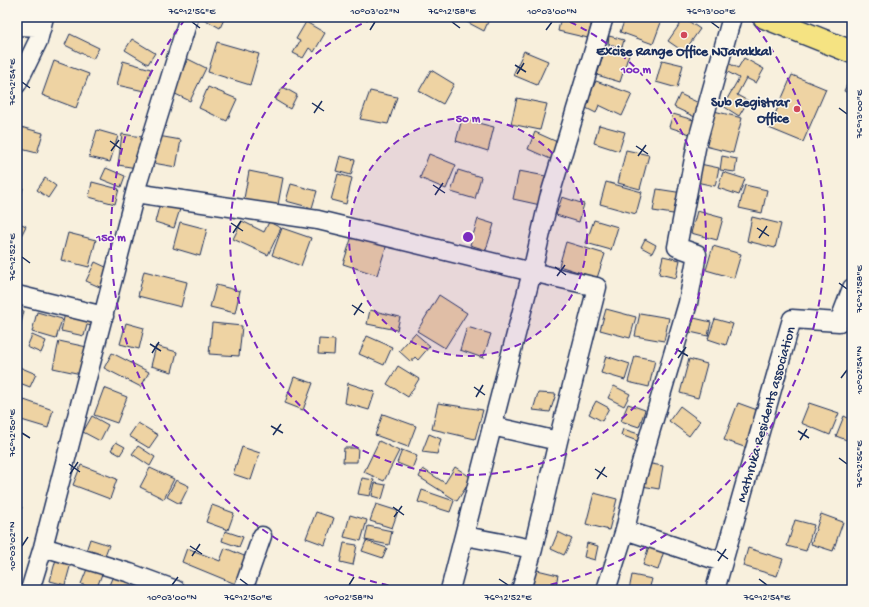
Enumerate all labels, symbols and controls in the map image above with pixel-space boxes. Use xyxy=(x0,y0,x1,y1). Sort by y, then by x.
text: 76°12'56"E xyxy=(168,6,216,18)
text: 10°03'02"N xyxy=(350,6,400,18)
text: 76°12'58"E xyxy=(427,6,476,18)
text: 10°03'00"N xyxy=(526,6,577,18)
text: 76°13'00"E xyxy=(686,6,736,18)
marker: Excise Range Office NJarakkal xyxy=(679,30,689,40)
place label: Excise Range Office NJarakkal xyxy=(596,44,772,61)
text: 76°12'54"E xyxy=(7,58,19,106)
text: 100 m xyxy=(620,64,651,78)
text: 76°13'00"E xyxy=(854,89,866,139)
place label: Sub Registrar Office xyxy=(711,95,791,128)
marker: Sub Registrar Office xyxy=(792,104,802,114)
text: 50 m xyxy=(456,113,481,127)
centre of rings xyxy=(461,230,475,244)
text: 150 m xyxy=(95,232,126,246)
text: 76°12'52"E xyxy=(7,233,19,281)
text: 76°12'58"E xyxy=(854,265,866,314)
street label: Mathruka Residents association xyxy=(734,324,801,505)
text: 10°02'54"N xyxy=(854,346,866,395)
text: 76°12'50"E xyxy=(7,408,19,458)
text: 76°12'56"E xyxy=(854,440,866,488)
text: 10°03'02"N xyxy=(7,521,19,571)
text: 10°03'00"N xyxy=(146,592,197,604)
text: 76°12'50"E xyxy=(223,592,273,604)
text: 10°02'58"N xyxy=(324,592,374,604)
text: 76°12'52"E xyxy=(484,592,532,604)
text: 76°12'54"E xyxy=(743,592,791,604)

